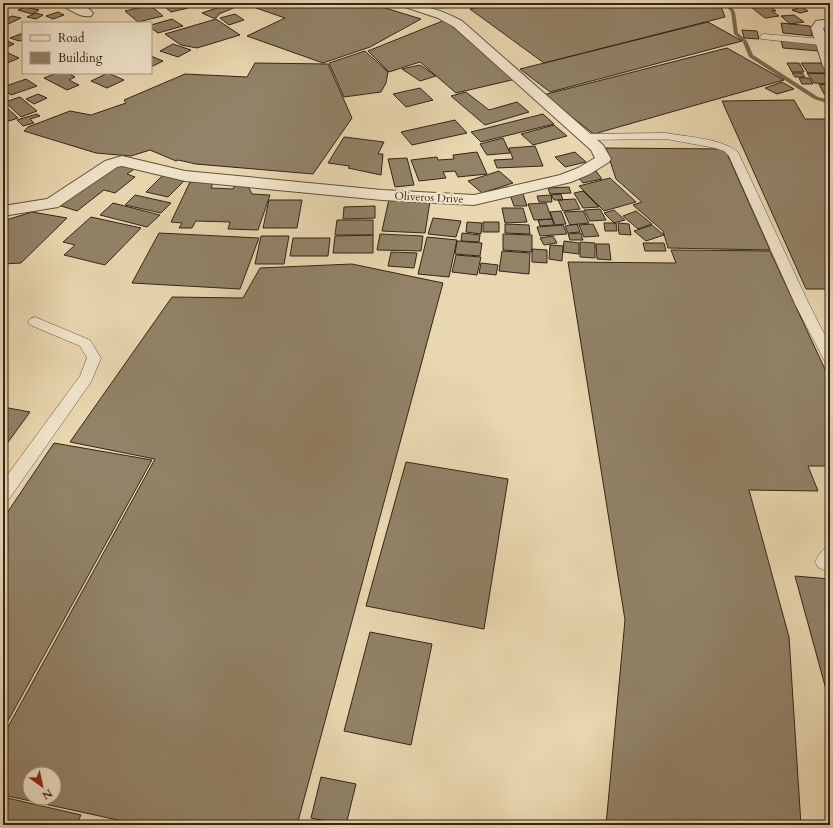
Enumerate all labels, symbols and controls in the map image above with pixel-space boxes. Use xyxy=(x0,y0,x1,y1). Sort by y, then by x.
legend xyxy=(22,22,152,74)
text: Road xyxy=(58,30,85,46)
text: Building xyxy=(58,50,103,66)
street label: Oliveros Drive xyxy=(394,188,464,207)
north arrow xyxy=(22,766,62,806)
text: N xyxy=(39,785,55,803)

